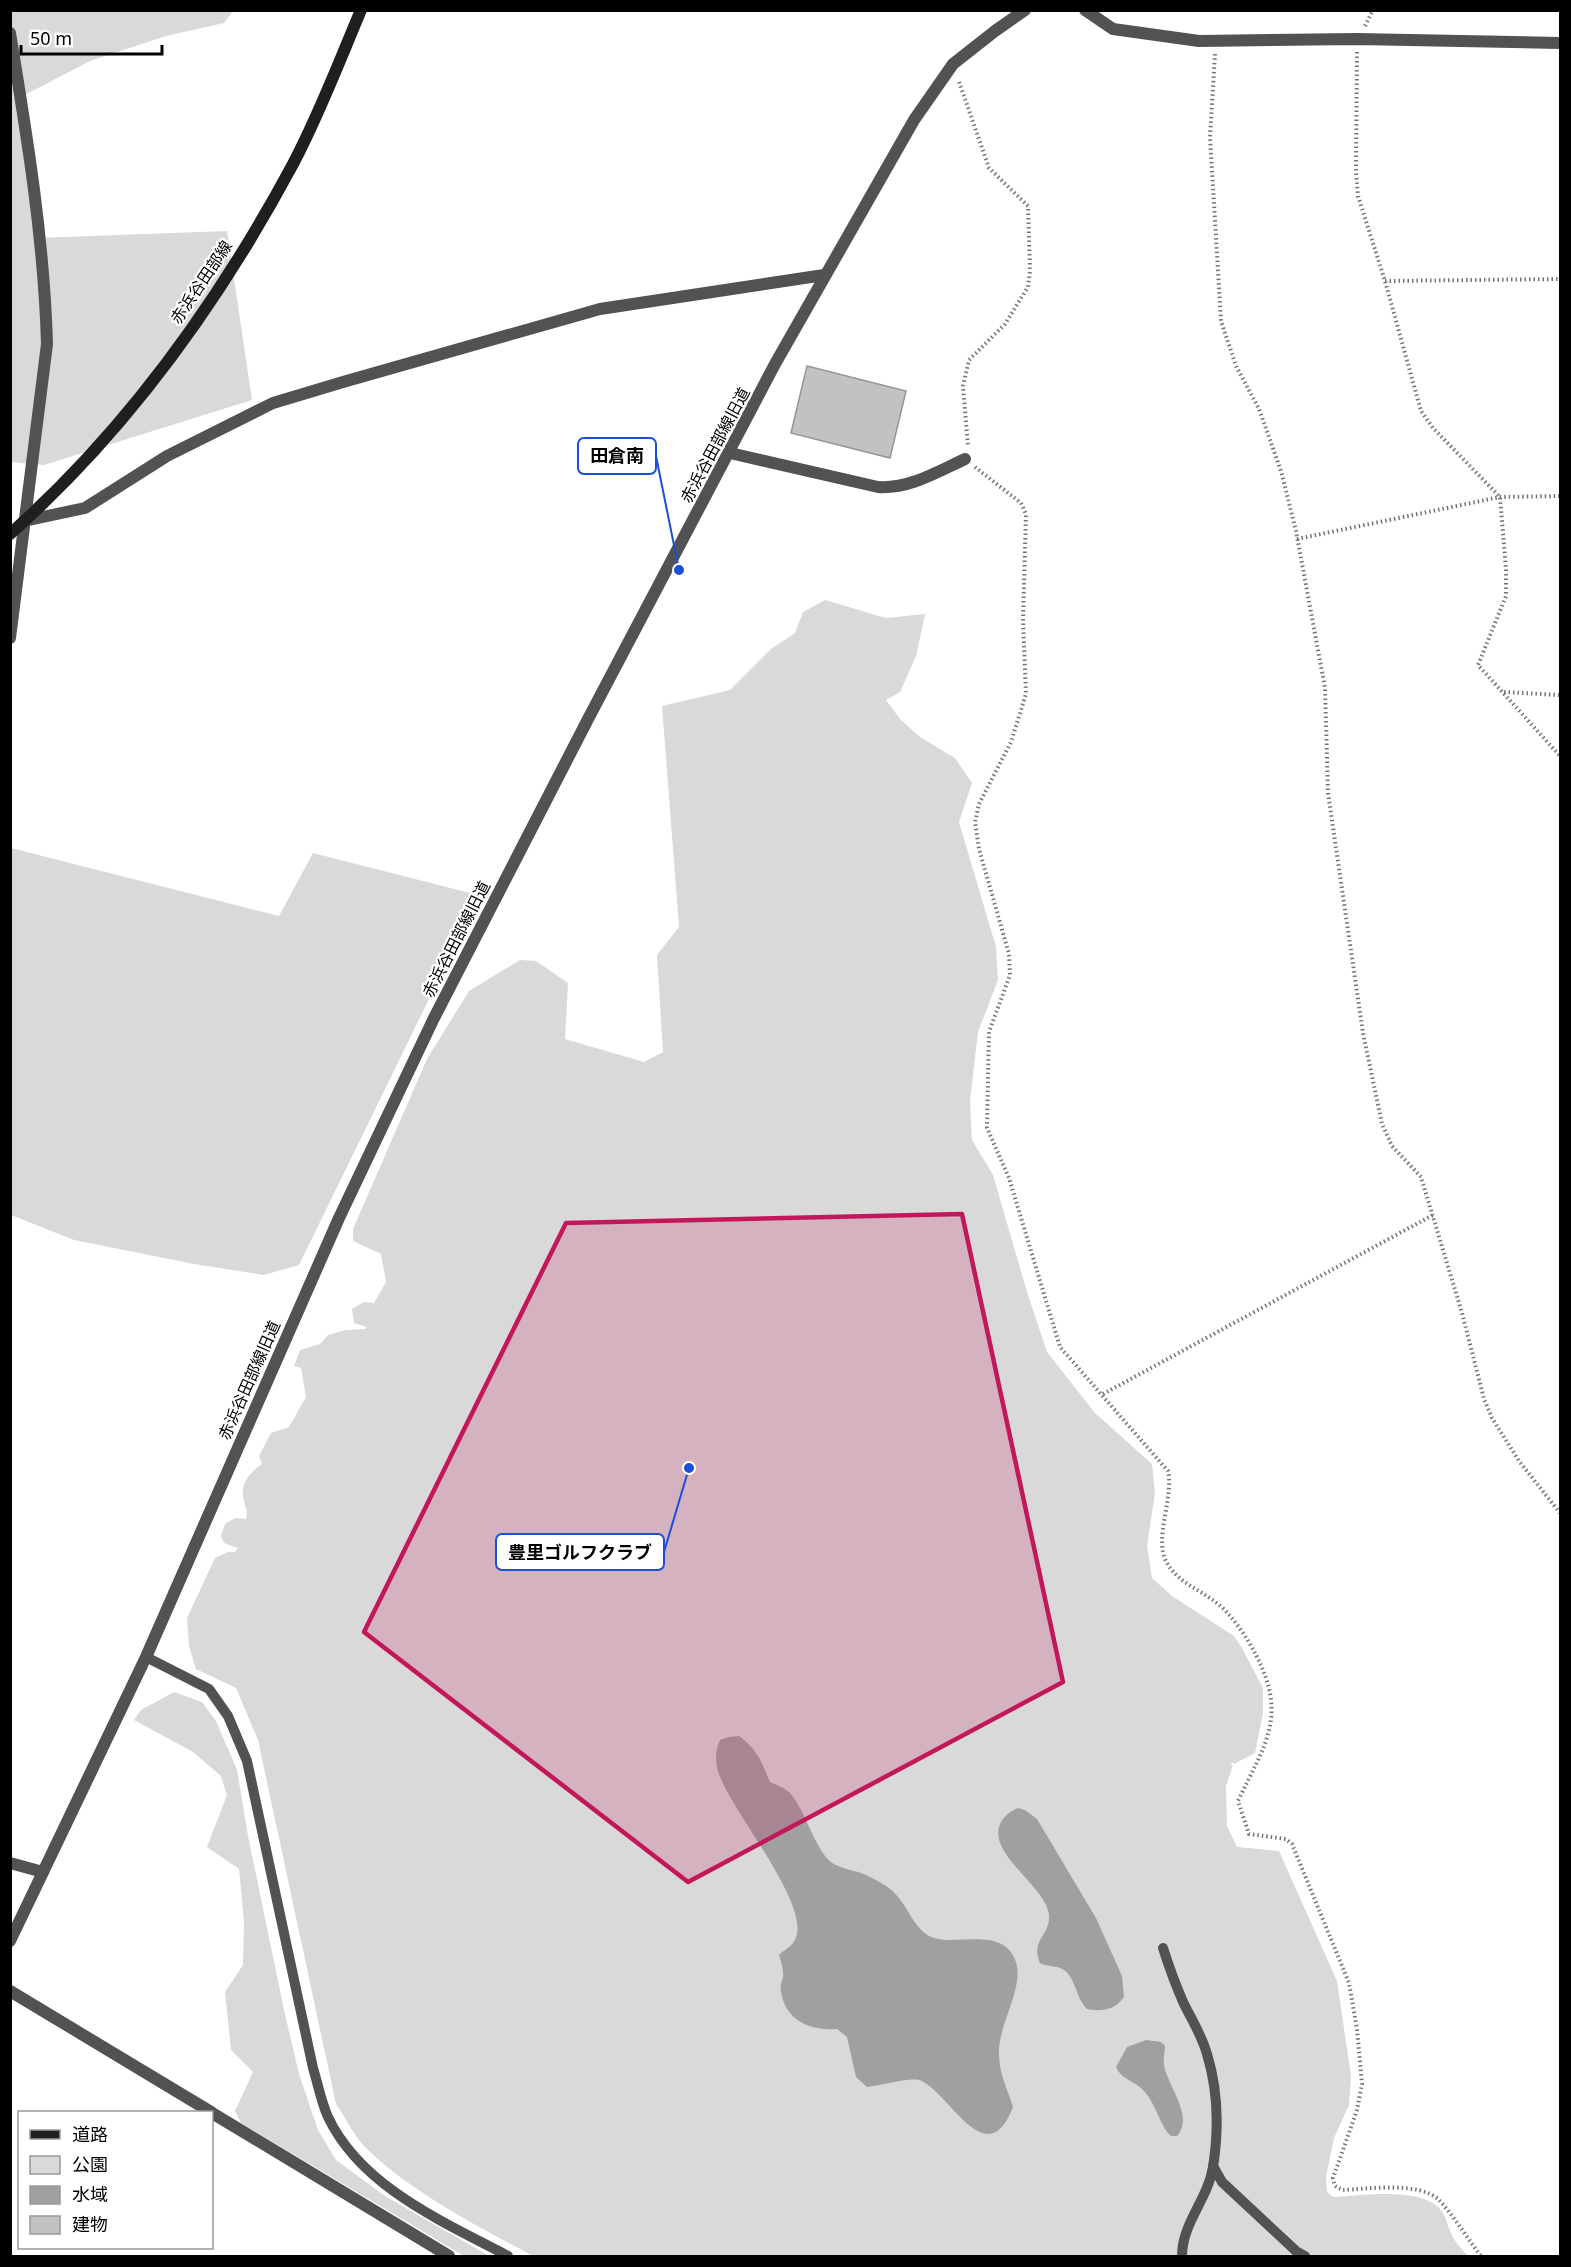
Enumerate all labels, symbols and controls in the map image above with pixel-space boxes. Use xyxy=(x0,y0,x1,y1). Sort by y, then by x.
scale bar xyxy=(21,18,162,56)
text: 50 m xyxy=(30,26,72,50)
street label: 赤浜谷田部線 xyxy=(165,236,237,328)
street label: 赤浜谷田部線旧道 xyxy=(675,383,755,507)
callout: 田倉南 xyxy=(578,438,656,474)
text: 田倉南 xyxy=(590,443,644,467)
street label: 赤浜谷田部線旧道 xyxy=(417,877,495,1001)
street label: 赤浜谷田部線旧道 xyxy=(213,1317,285,1443)
callout: 豊里ゴルフクラブ xyxy=(496,1534,664,1570)
text: 豊里ゴルフクラブ xyxy=(508,1540,652,1564)
legend xyxy=(18,2111,213,2249)
text: 道路 xyxy=(72,2122,108,2146)
text: 公園 xyxy=(72,2152,108,2176)
text: 水域 xyxy=(72,2182,108,2206)
text: 建物 xyxy=(72,2212,108,2236)

